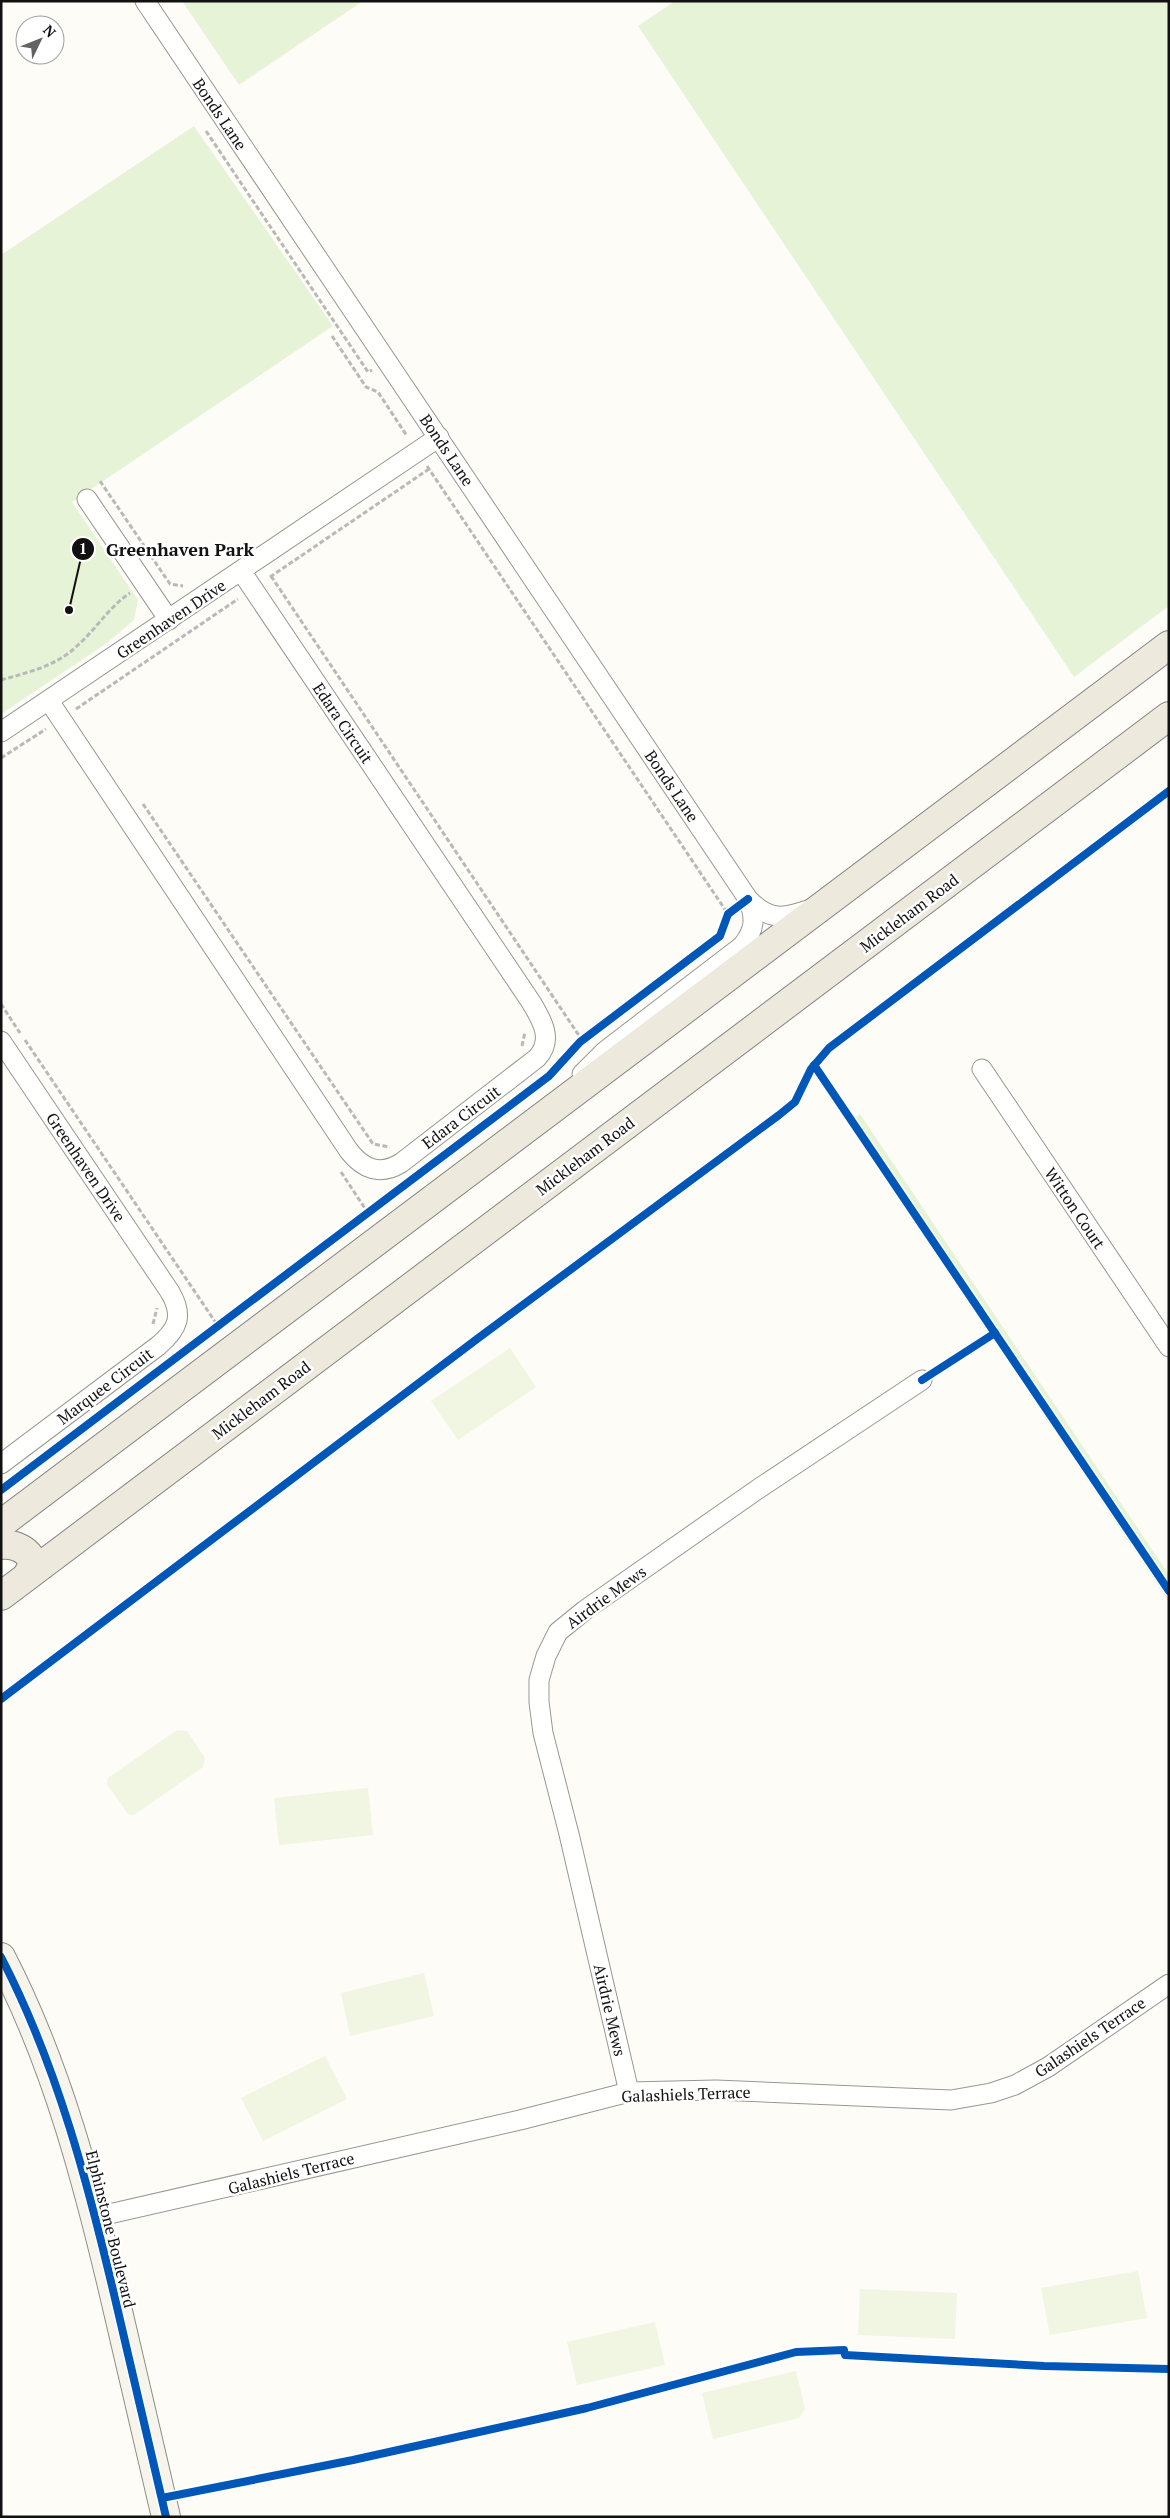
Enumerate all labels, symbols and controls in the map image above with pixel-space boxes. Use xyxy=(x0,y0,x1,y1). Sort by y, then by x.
north arrow xyxy=(15,15,65,65)
text: N xyxy=(39,20,61,41)
street label: Bonds Lane xyxy=(188,74,252,154)
street label: Bonds Lane xyxy=(415,410,479,490)
callout: Greenhaven Park xyxy=(71,533,264,566)
text: Greenhaven Park xyxy=(106,537,255,561)
text: 1 xyxy=(79,538,87,558)
street label: Greenhaven Drive xyxy=(112,574,230,664)
street label: Edara Circuit xyxy=(308,678,378,768)
street label: Bonds Lane xyxy=(640,746,704,826)
street label: Mickleham Road xyxy=(855,869,963,957)
street label: Edara Circuit xyxy=(417,1080,505,1154)
street label: Greenhaven Drive xyxy=(41,1108,131,1226)
street label: Mickleham Road xyxy=(531,1112,639,1200)
street label: Witton Court xyxy=(1040,1163,1110,1253)
street label: Marquee Circuit xyxy=(53,1343,157,1429)
street label: Mickleham Road xyxy=(207,1356,315,1444)
street label: Airdrie Mews xyxy=(561,1560,651,1634)
street label: Airdrie Mews xyxy=(589,1962,631,2058)
street label: Galashiels Terrace xyxy=(1030,1992,1150,2082)
street label: Galashiels Terrace xyxy=(621,2081,751,2107)
street label: Galashiels Terrace xyxy=(226,2147,356,2199)
street label: Elphinstone Boulevard xyxy=(81,2148,141,2310)

